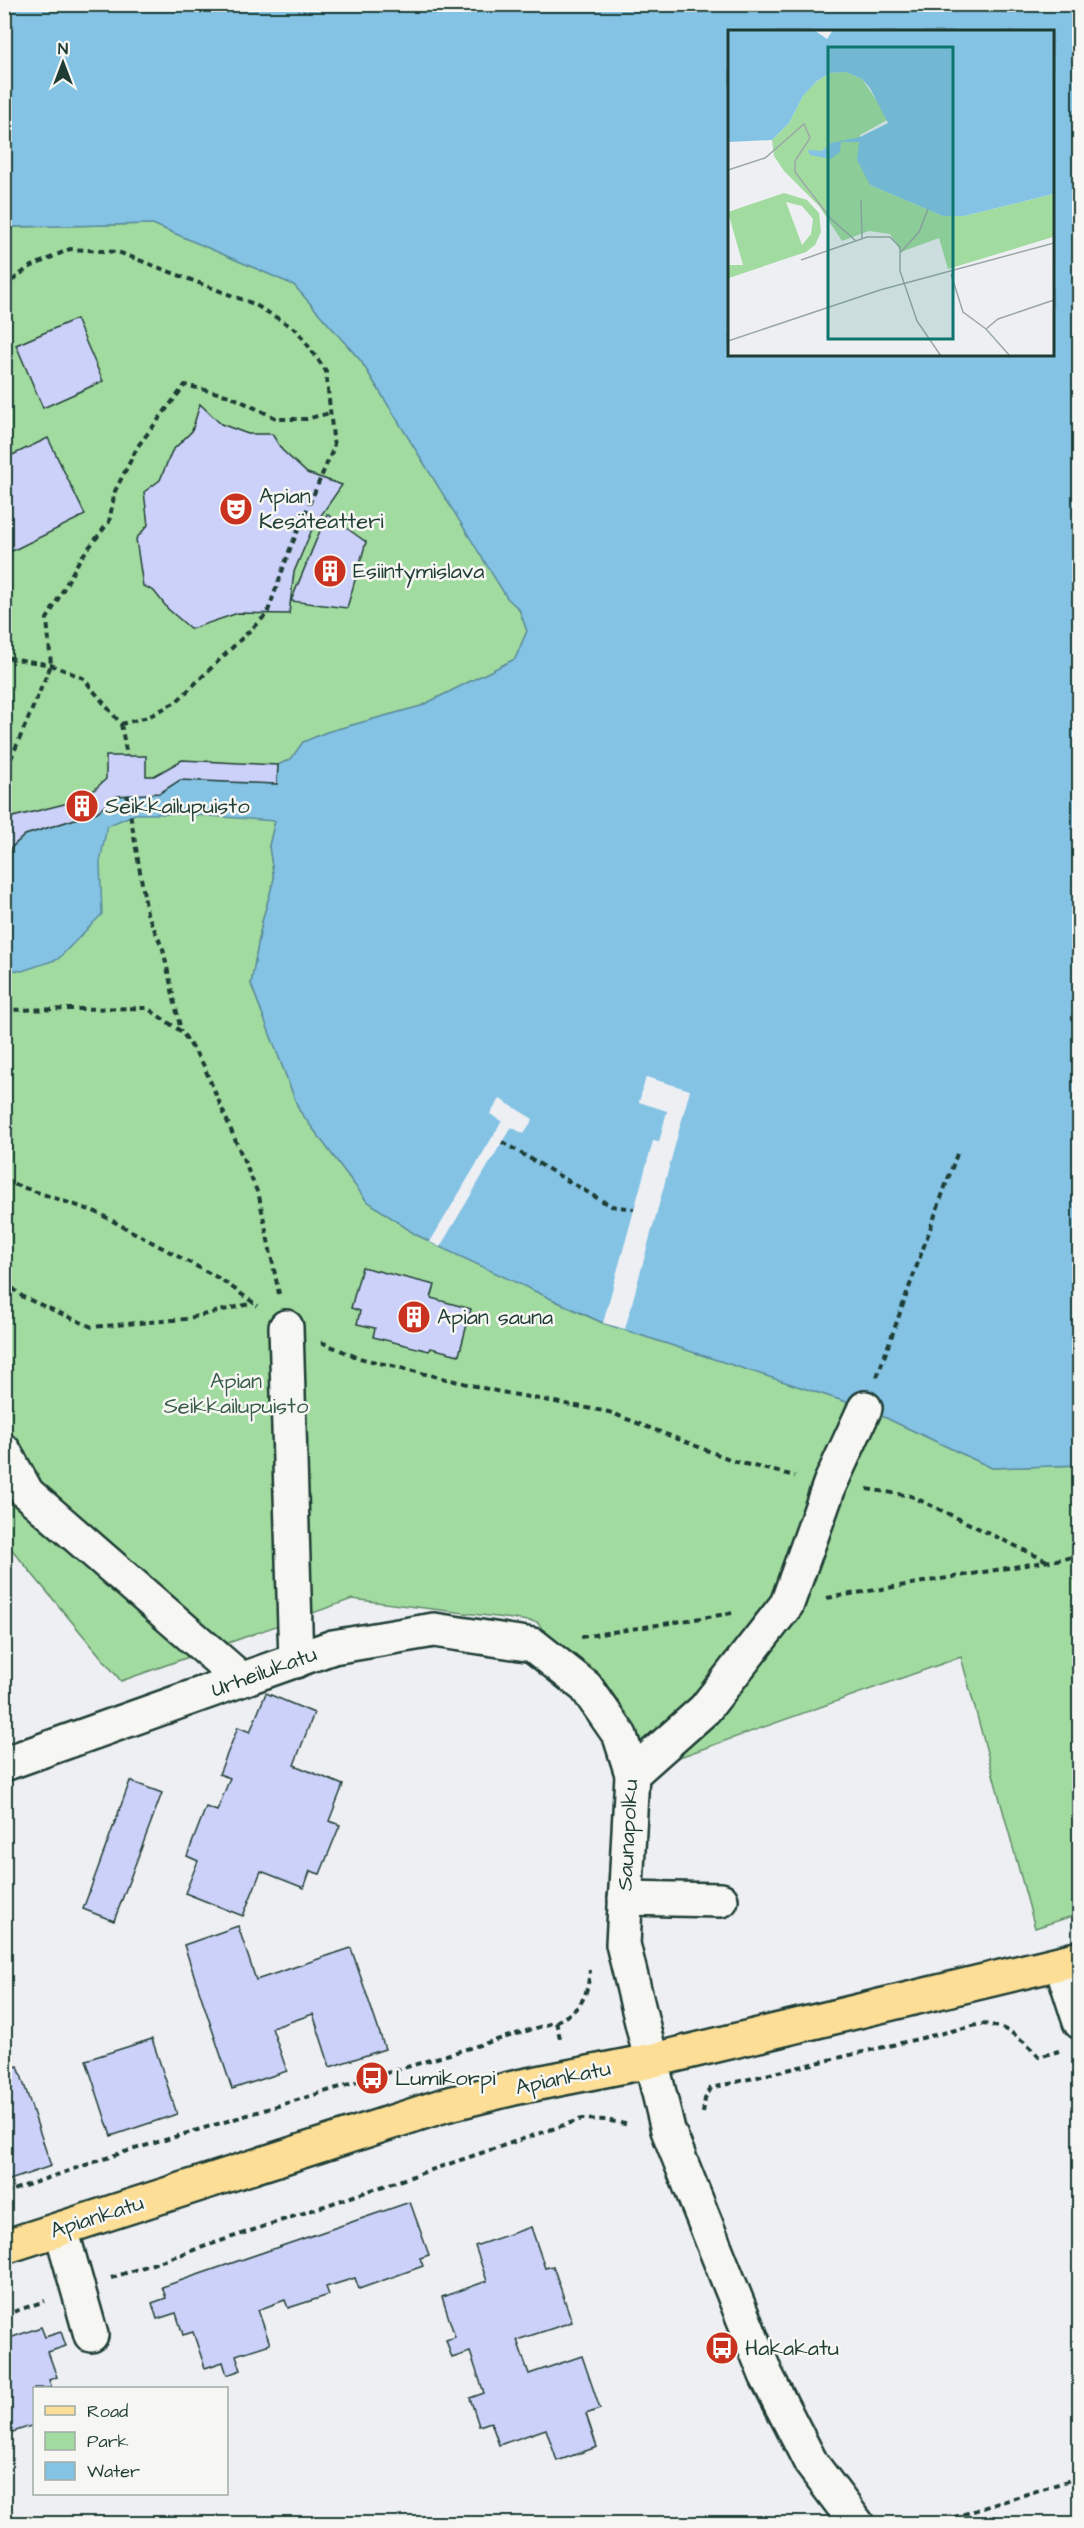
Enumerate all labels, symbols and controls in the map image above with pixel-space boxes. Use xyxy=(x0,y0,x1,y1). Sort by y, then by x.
inset map xyxy=(728,30,1054,356)
north arrow xyxy=(33,33,93,93)
text: N xyxy=(58,38,68,60)
place label: Apian Kesäteatteri xyxy=(259,481,384,537)
theatre icon: Apian Kesäteatteri xyxy=(218,491,254,527)
building icon: Esiintymislava xyxy=(312,553,348,589)
place label: Esiintymislava xyxy=(353,556,484,588)
building icon: Seikkailupuisto xyxy=(64,788,100,824)
place label: Seikkailupuisto xyxy=(105,791,250,822)
building icon: Apian sauna xyxy=(396,1299,432,1335)
place label: Apian sauna xyxy=(437,1302,553,1333)
park label: Apian Seikkailupuisto xyxy=(164,1366,309,1422)
street label: Urheilukatu xyxy=(207,1639,321,1705)
street label: Saunapolku xyxy=(610,1779,646,1891)
street label: Apiankatu xyxy=(513,2053,613,2103)
bus stop icon: Lumikorpi xyxy=(354,2060,390,2096)
place label: Lumikorpi xyxy=(395,2063,495,2094)
street label: Apiankatu xyxy=(46,2187,148,2247)
bus stop icon: Hakakatu xyxy=(704,2330,740,2366)
place label: Hakakatu xyxy=(745,2333,839,2364)
legend xyxy=(33,2387,228,2495)
text: Road xyxy=(87,2399,128,2424)
text: Park xyxy=(87,2429,129,2454)
text: Water xyxy=(87,2459,140,2484)

